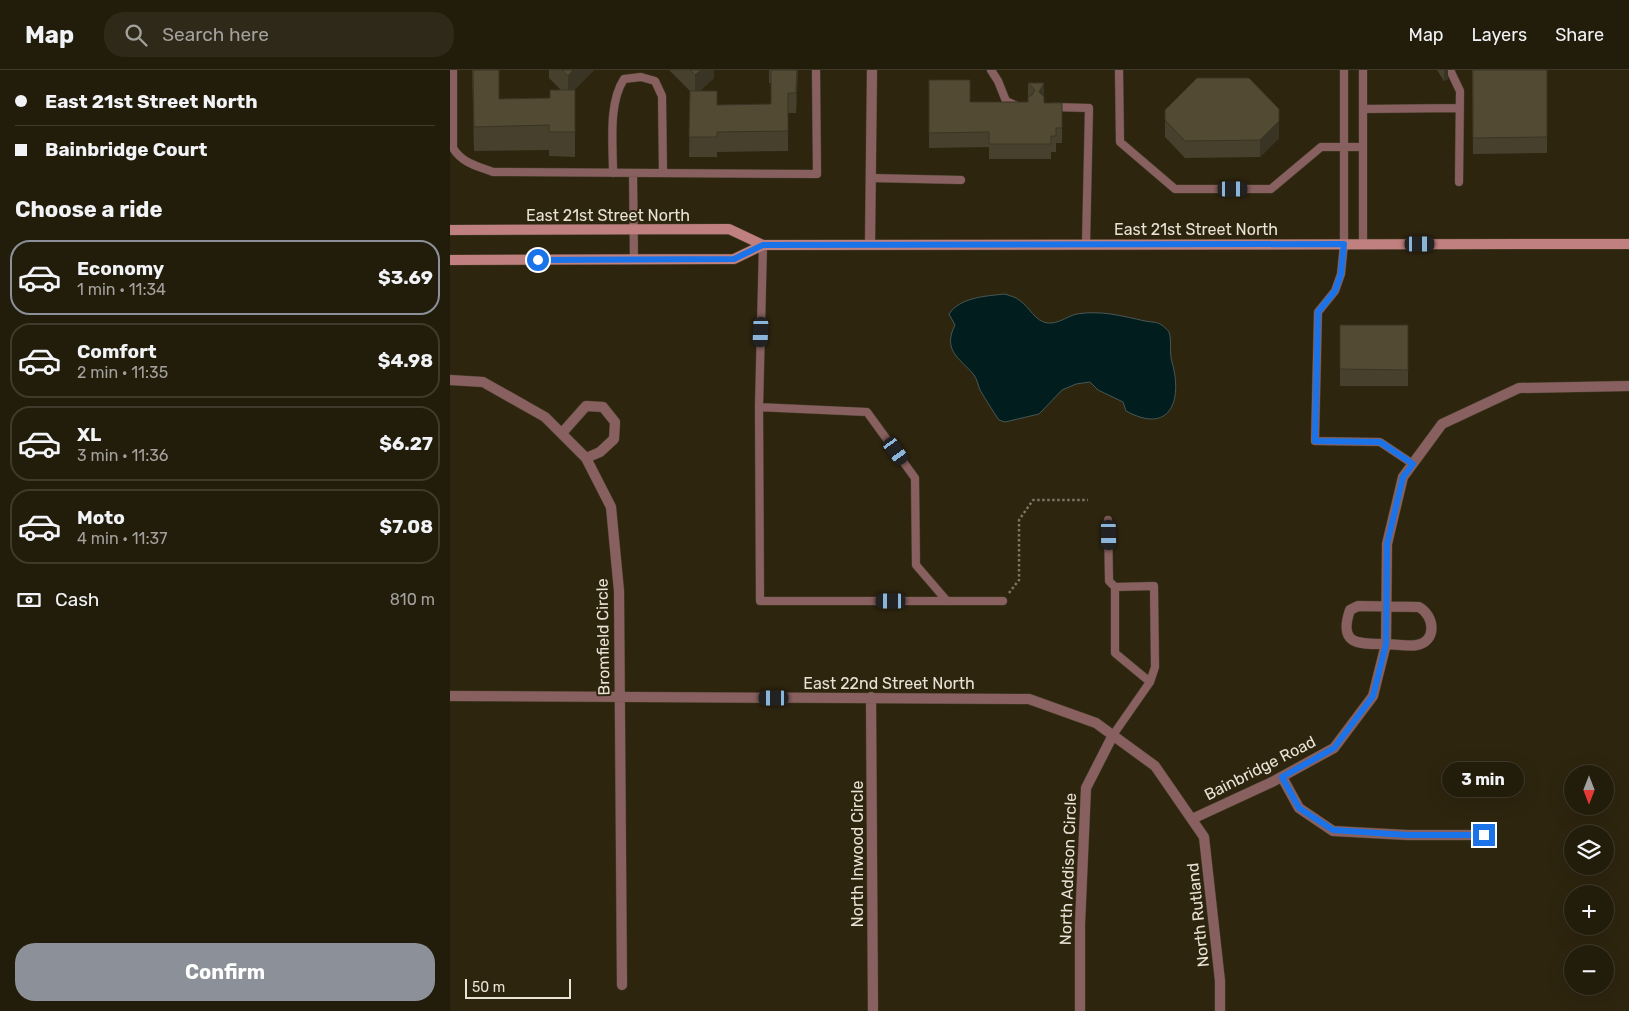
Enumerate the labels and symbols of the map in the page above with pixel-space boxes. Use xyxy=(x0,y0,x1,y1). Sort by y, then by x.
car xyxy=(1218,182,1248,197)
street label: East 21st Street North xyxy=(526,206,690,225)
street label: East 21st Street North xyxy=(1114,220,1278,239)
car xyxy=(1405,237,1435,252)
route start xyxy=(527,249,549,271)
car xyxy=(752,317,769,347)
car xyxy=(881,434,910,468)
car xyxy=(1101,520,1116,550)
street label: Bromfield Circle xyxy=(592,578,614,696)
car xyxy=(876,594,906,609)
street label: East 22nd Street North xyxy=(803,674,975,693)
car xyxy=(759,691,789,706)
street label: Bainbridge Road xyxy=(1201,732,1319,804)
callout: 3 min xyxy=(1443,762,1525,798)
north arrow xyxy=(1564,765,1614,815)
street label: North Inwood Circle xyxy=(848,781,867,927)
street label: North Addison Circle xyxy=(1056,792,1080,946)
route end xyxy=(1473,824,1495,846)
street label: North Rutland xyxy=(1183,862,1213,968)
scale bar xyxy=(465,976,571,999)

